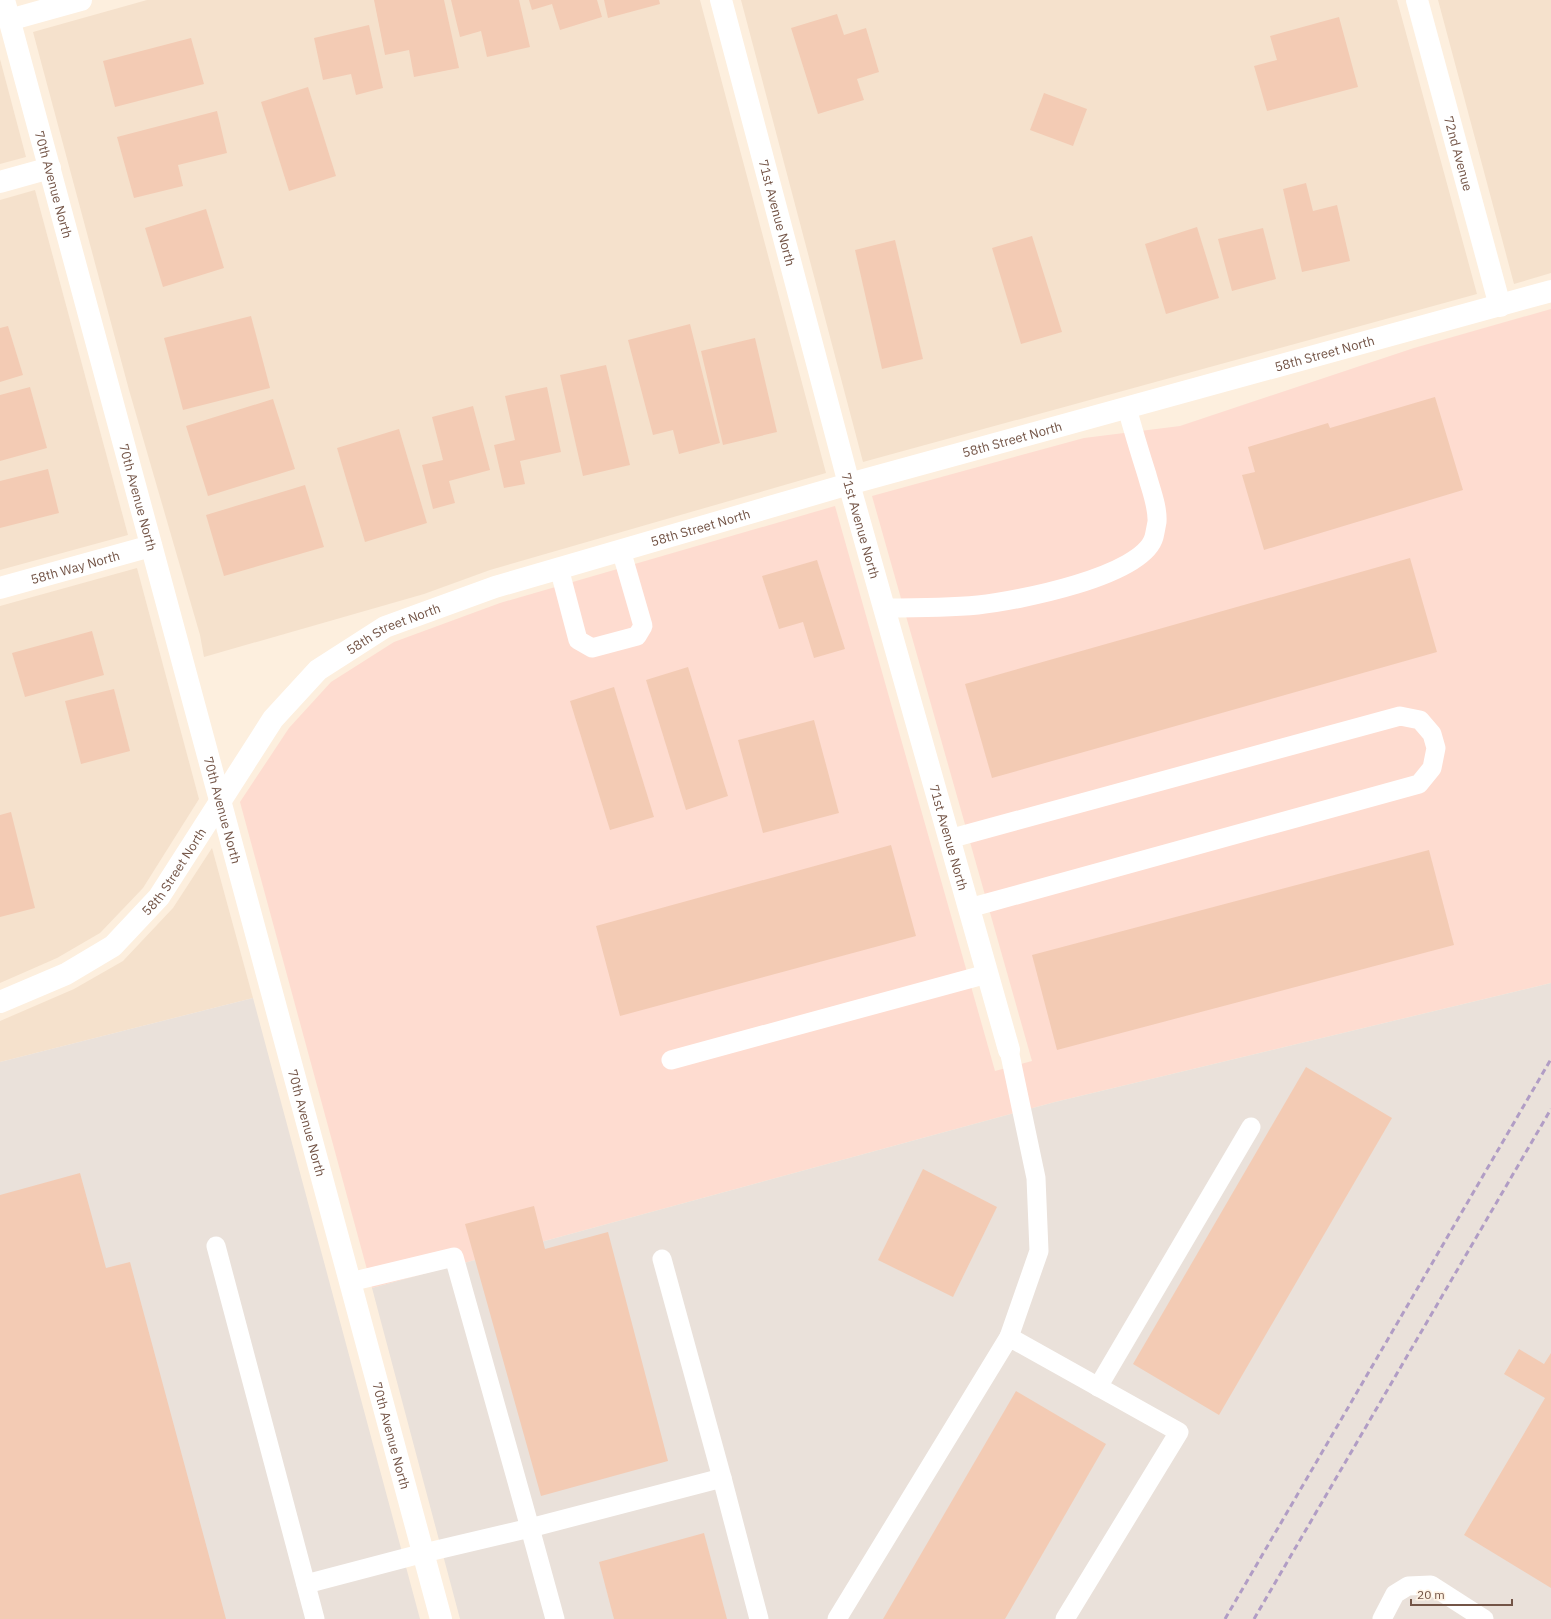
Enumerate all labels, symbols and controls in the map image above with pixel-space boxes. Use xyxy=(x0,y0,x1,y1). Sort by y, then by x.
street label: 72nd Avenue xyxy=(1440,114,1477,193)
street label: 70th Avenue North xyxy=(31,129,76,240)
street label: 71st Avenue North xyxy=(755,158,799,268)
street label: 58th Street North xyxy=(1273,331,1376,375)
street label: 58th Street North xyxy=(960,417,1064,461)
street label: 70th Avenue North xyxy=(116,442,161,553)
street label: 71st Avenue North xyxy=(838,471,884,581)
street label: 58th Street North xyxy=(649,505,752,550)
street label: 58th Way North xyxy=(29,547,122,588)
street label: 58th Street North xyxy=(343,599,443,658)
street label: 70th Avenue North xyxy=(200,754,245,866)
street label: 71st Avenue North xyxy=(926,783,972,892)
street label: 58th Street North xyxy=(138,824,210,919)
street label: 70th Avenue North xyxy=(284,1067,330,1178)
street label: 70th Avenue North xyxy=(369,1380,414,1491)
scale bar xyxy=(1411,1581,1512,1607)
text: 20 m xyxy=(1417,1587,1445,1602)

